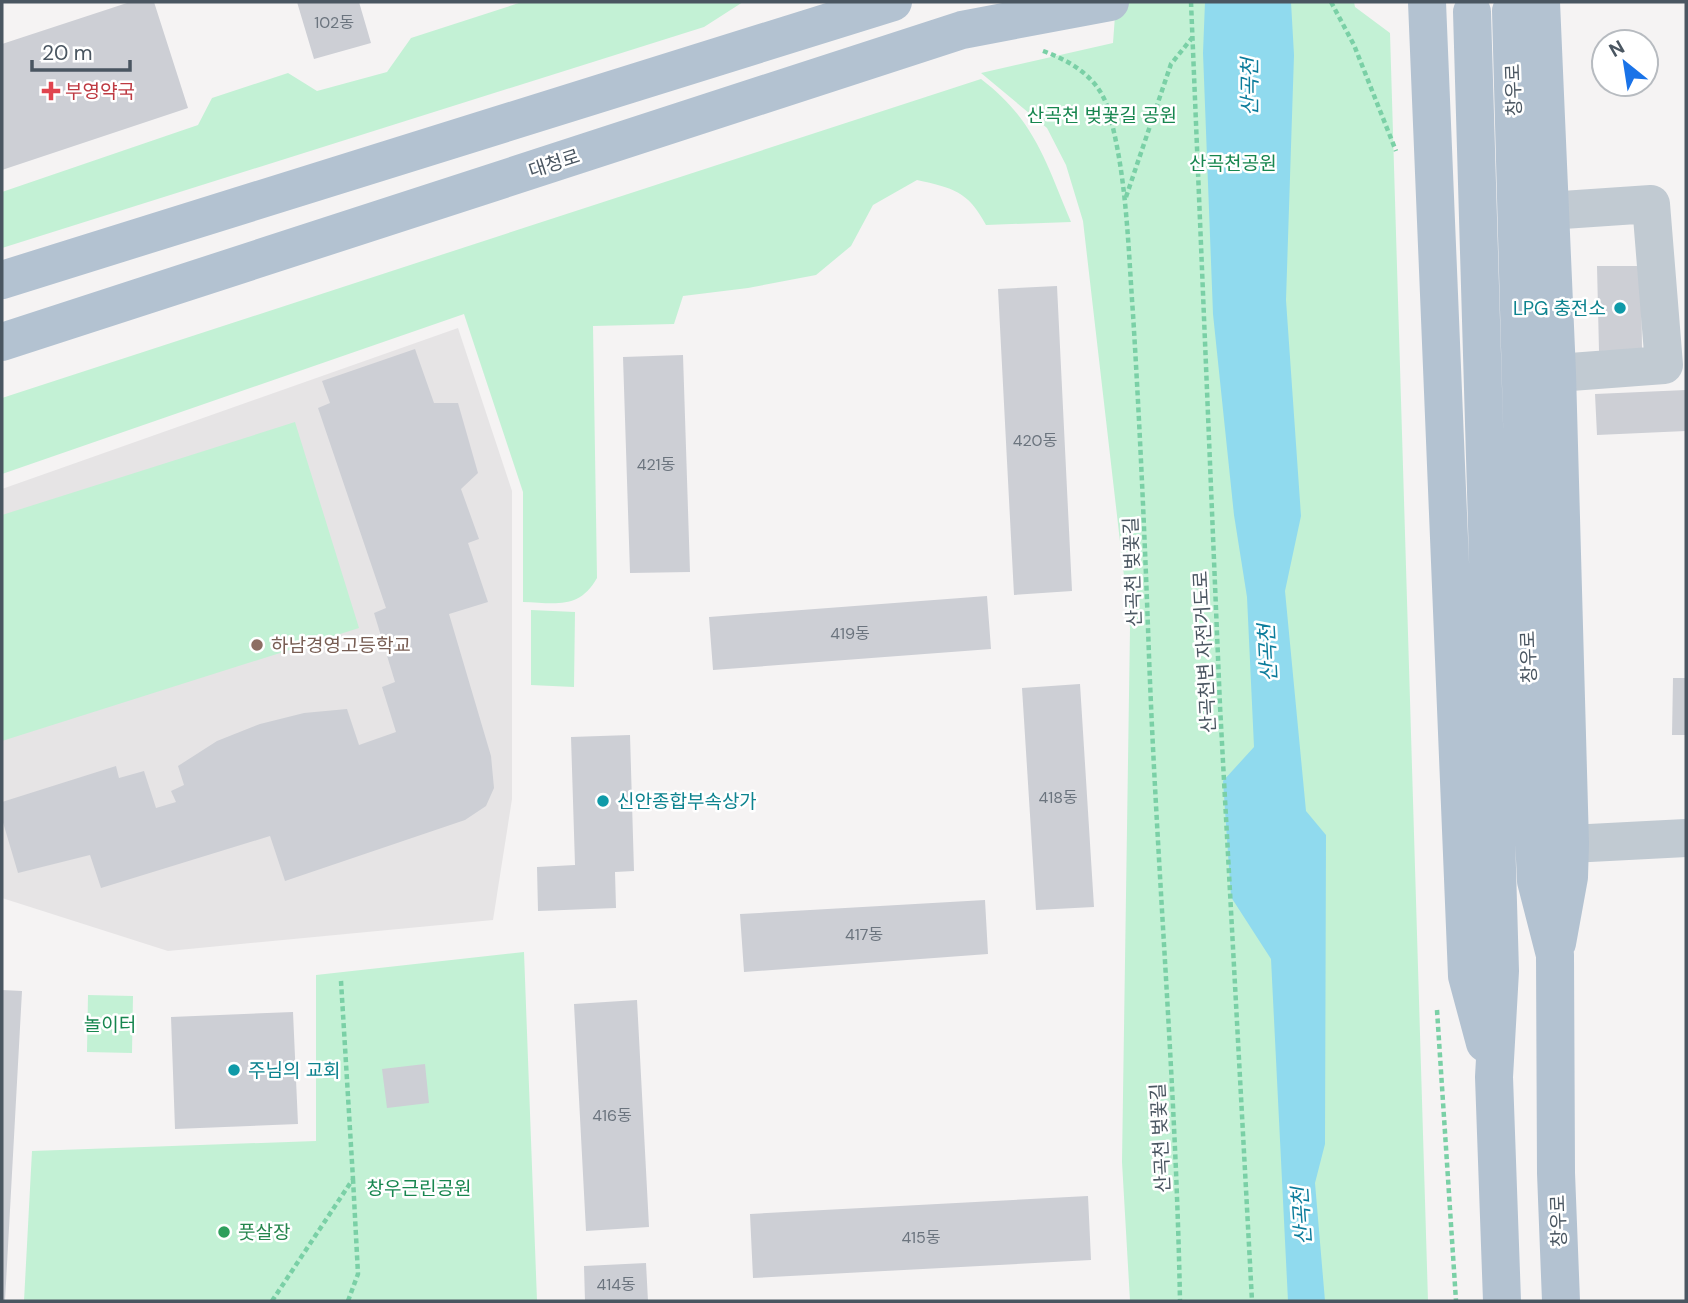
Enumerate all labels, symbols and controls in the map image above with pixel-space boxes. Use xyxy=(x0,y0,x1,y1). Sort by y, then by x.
house number: 102동 xyxy=(314,12,354,33)
scale bar xyxy=(32,28,130,72)
north arrow xyxy=(1590,28,1660,98)
text: N xyxy=(1604,34,1629,63)
text: 20 m xyxy=(42,39,93,67)
water label: 산곡천 xyxy=(1236,55,1264,116)
street label: 창우로 xyxy=(1500,63,1527,117)
place label: 부영약국 xyxy=(65,79,135,104)
marker: 부영약국 xyxy=(43,83,59,99)
park label: 산곡천 벚꽃길 공원 xyxy=(1027,103,1177,128)
street label: 대청로 xyxy=(525,143,583,183)
park label: 산곡천공원 xyxy=(1189,151,1277,176)
place label: LPG 충전소 xyxy=(1513,296,1606,321)
marker: LPG 충전소 xyxy=(1612,300,1628,316)
house number: 420동 xyxy=(1013,430,1057,451)
house number: 421동 xyxy=(637,454,676,475)
street label: 산곡천 벚꽃길 xyxy=(1118,517,1147,627)
street label: 산곡천변 자전거도로 xyxy=(1188,570,1221,734)
water label: 산곡천 xyxy=(1252,621,1283,683)
house number: 419동 xyxy=(830,623,870,644)
street label: 창우로 xyxy=(1515,630,1542,684)
place label: 하남경영고등학교 xyxy=(271,633,411,658)
marker: 하남경영고등학교 xyxy=(249,637,265,653)
house number: 418동 xyxy=(1038,787,1078,808)
place label: 신안종합부속상가 xyxy=(617,789,757,814)
marker: 신안종합부속상가 xyxy=(595,793,611,809)
house number: 417동 xyxy=(845,924,883,945)
park label: 놀이터 xyxy=(84,1012,136,1037)
place label: 주님의 교회 xyxy=(248,1058,340,1083)
marker: 주님의 교회 xyxy=(226,1062,242,1078)
street label: 산곡천 벚꽃길 xyxy=(1145,1082,1176,1194)
house number: 416동 xyxy=(592,1105,632,1126)
park label: 창우근린공원 xyxy=(367,1176,471,1201)
water label: 산곡천 xyxy=(1286,1183,1318,1246)
street label: 창우로 xyxy=(1545,1194,1572,1248)
place label: 풋살장 xyxy=(238,1220,290,1245)
marker: 풋살장 xyxy=(216,1224,232,1240)
house number: 415동 xyxy=(901,1227,941,1248)
house number: 414동 xyxy=(596,1274,636,1295)

